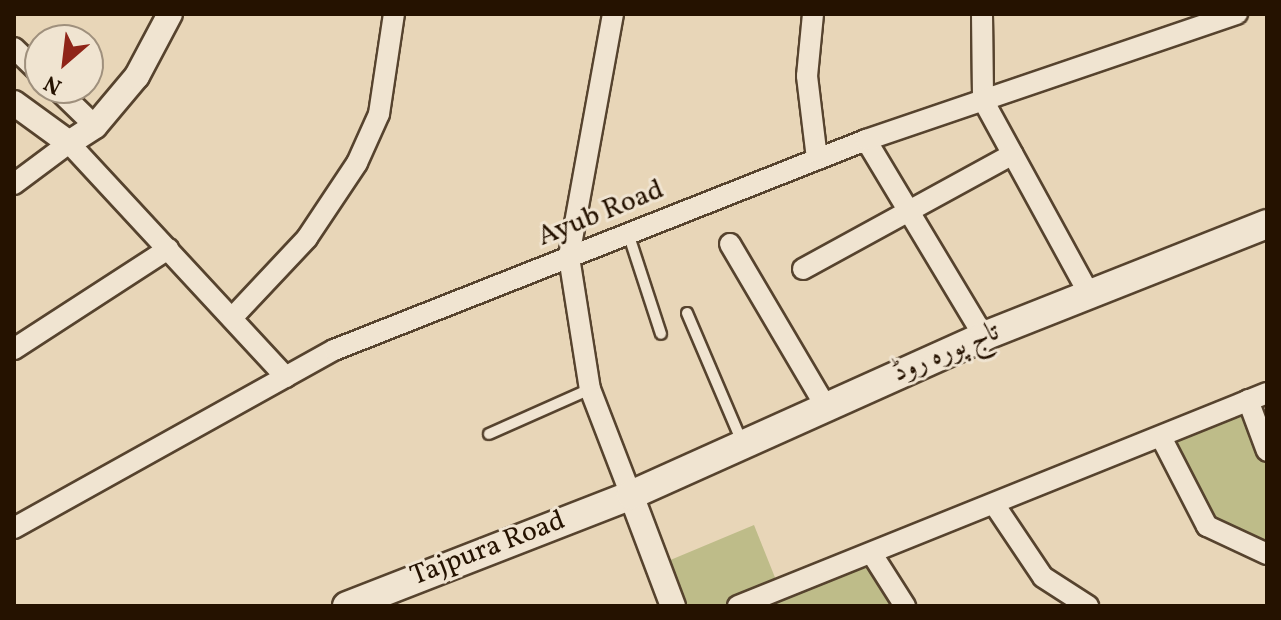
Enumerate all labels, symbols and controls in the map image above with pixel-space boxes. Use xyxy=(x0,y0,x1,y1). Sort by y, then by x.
north arrow xyxy=(24,24,104,104)
text: N xyxy=(39,66,68,101)
street label: Ayub Road xyxy=(533,173,669,255)
street label: تاج پورہ روڈ xyxy=(887,315,1005,391)
street label: Tajpura Road xyxy=(406,504,570,594)

